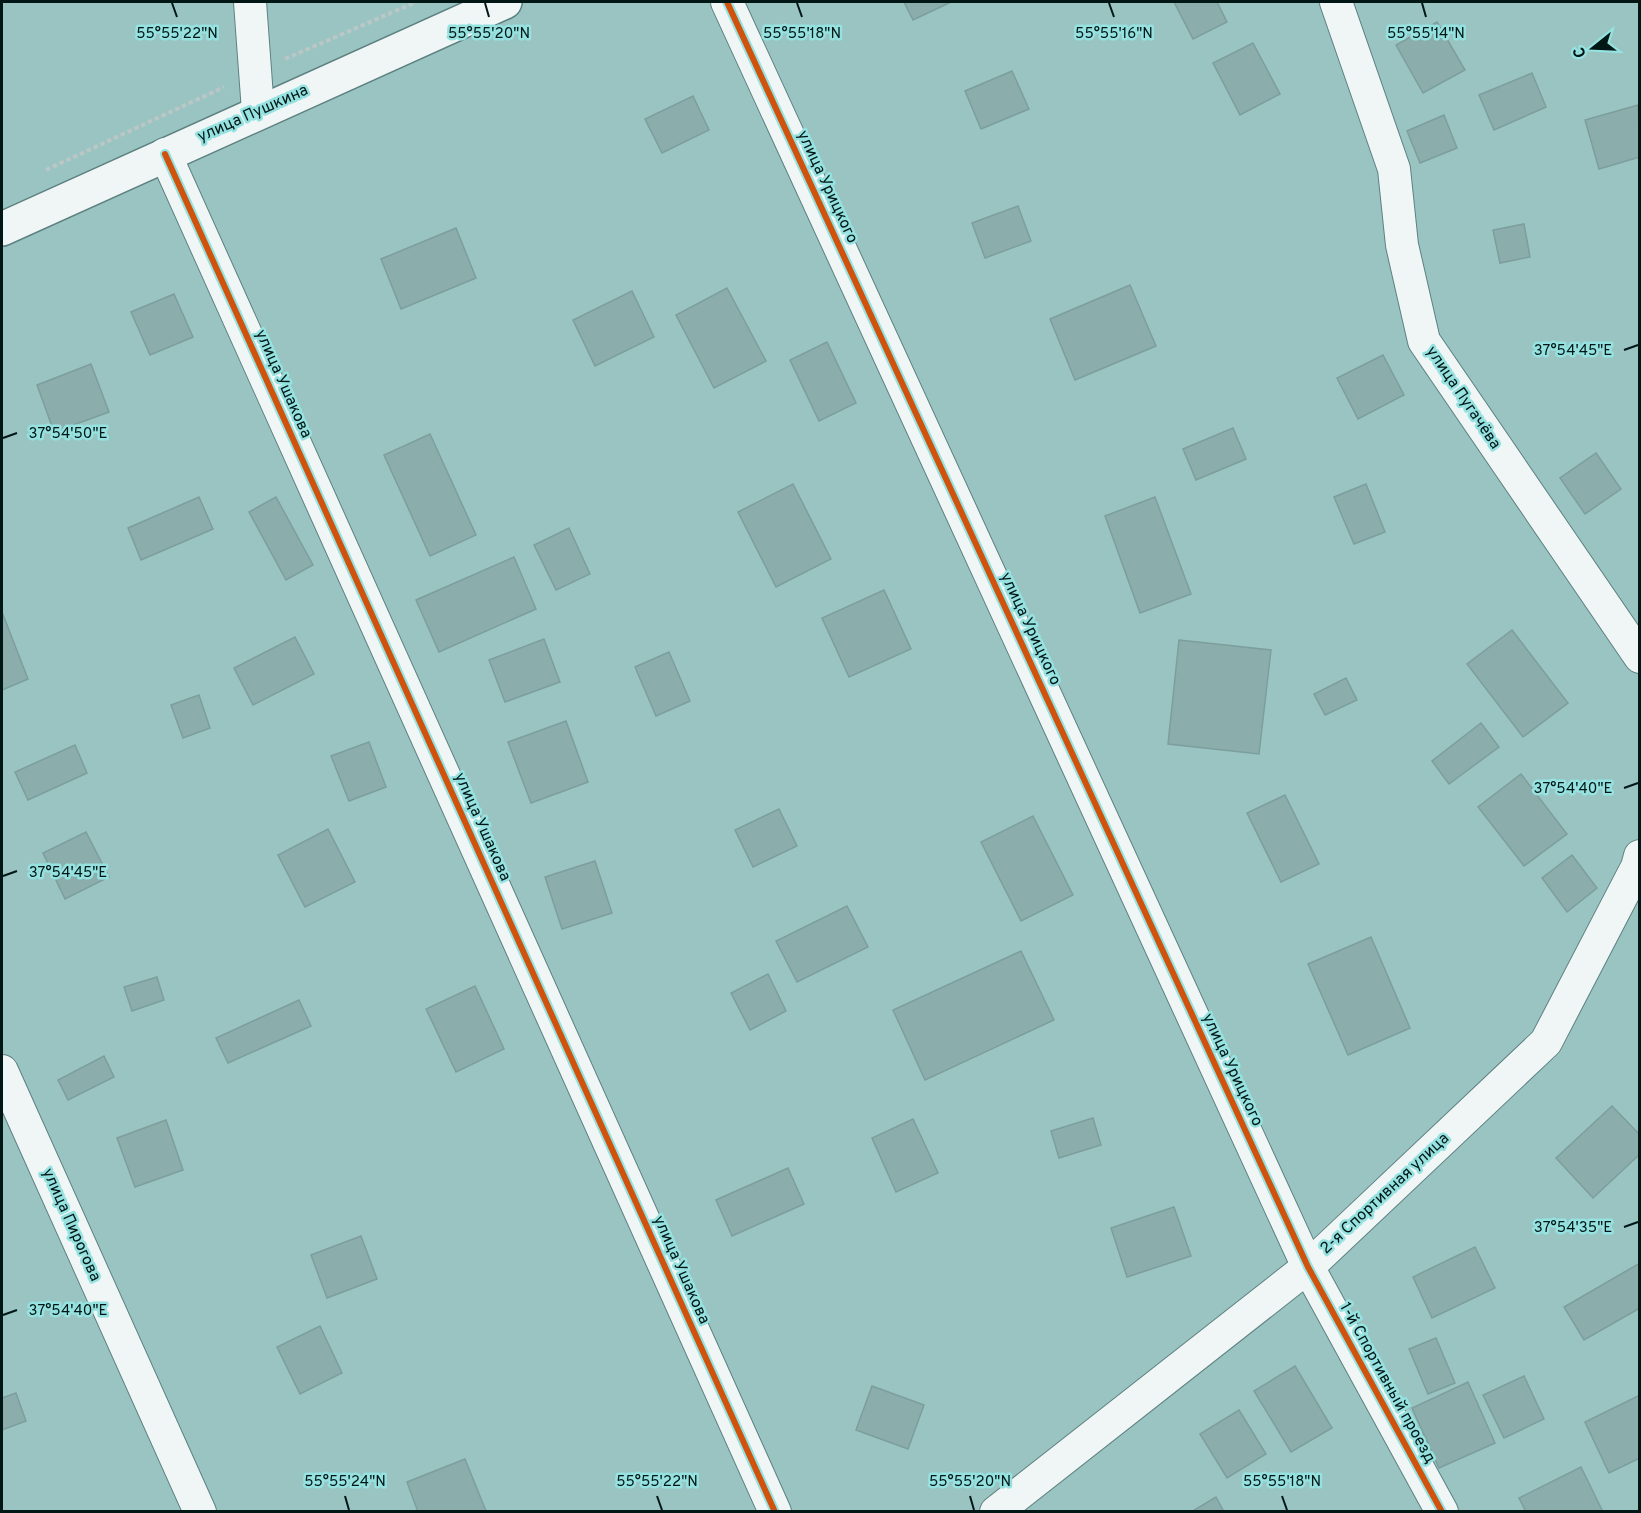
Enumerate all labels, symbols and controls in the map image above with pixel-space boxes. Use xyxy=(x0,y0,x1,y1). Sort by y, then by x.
north arrow xyxy=(1563,18,1623,78)
text: 55°55'22"N xyxy=(136,25,218,44)
text: 55°55'20"N xyxy=(448,25,530,44)
text: 55°55'18"N xyxy=(763,25,841,44)
text: 55°55'16"N xyxy=(1075,25,1153,44)
text: 55°55'14"N xyxy=(1387,25,1465,44)
text: С xyxy=(1570,44,1592,60)
street label: улица Пушкина xyxy=(195,81,311,147)
street label: улица Урицкого xyxy=(792,127,862,247)
street label: улица Ушакова xyxy=(250,327,316,441)
text: 37°54'45"E xyxy=(1534,342,1612,361)
street label: улица Пугачёва xyxy=(1421,343,1505,453)
text: 37°54'50"E xyxy=(29,425,107,444)
street label: улица Урицкого xyxy=(995,569,1065,689)
street label: улица Ушакова xyxy=(449,770,515,884)
text: 37°54'40"E xyxy=(1534,780,1612,799)
text: 37°54'45"E xyxy=(29,864,107,883)
street label: улица Урицкого xyxy=(1197,1010,1267,1130)
street label: 2-я Спортивная улица xyxy=(1316,1129,1454,1259)
street label: улица Пирогова xyxy=(37,1165,105,1285)
street label: улица Ушакова xyxy=(648,1213,714,1327)
text: 37°54'35"E xyxy=(1534,1219,1612,1238)
street label: 1-й Спортивный проезд xyxy=(1334,1299,1440,1467)
text: 37°54'40"E xyxy=(29,1302,107,1321)
text: 55°55'24"N xyxy=(304,1473,386,1492)
text: 55°55'22"N xyxy=(616,1473,698,1492)
text: 55°55'20"N xyxy=(929,1473,1011,1492)
text: 55°55'18"N xyxy=(1243,1473,1321,1492)

